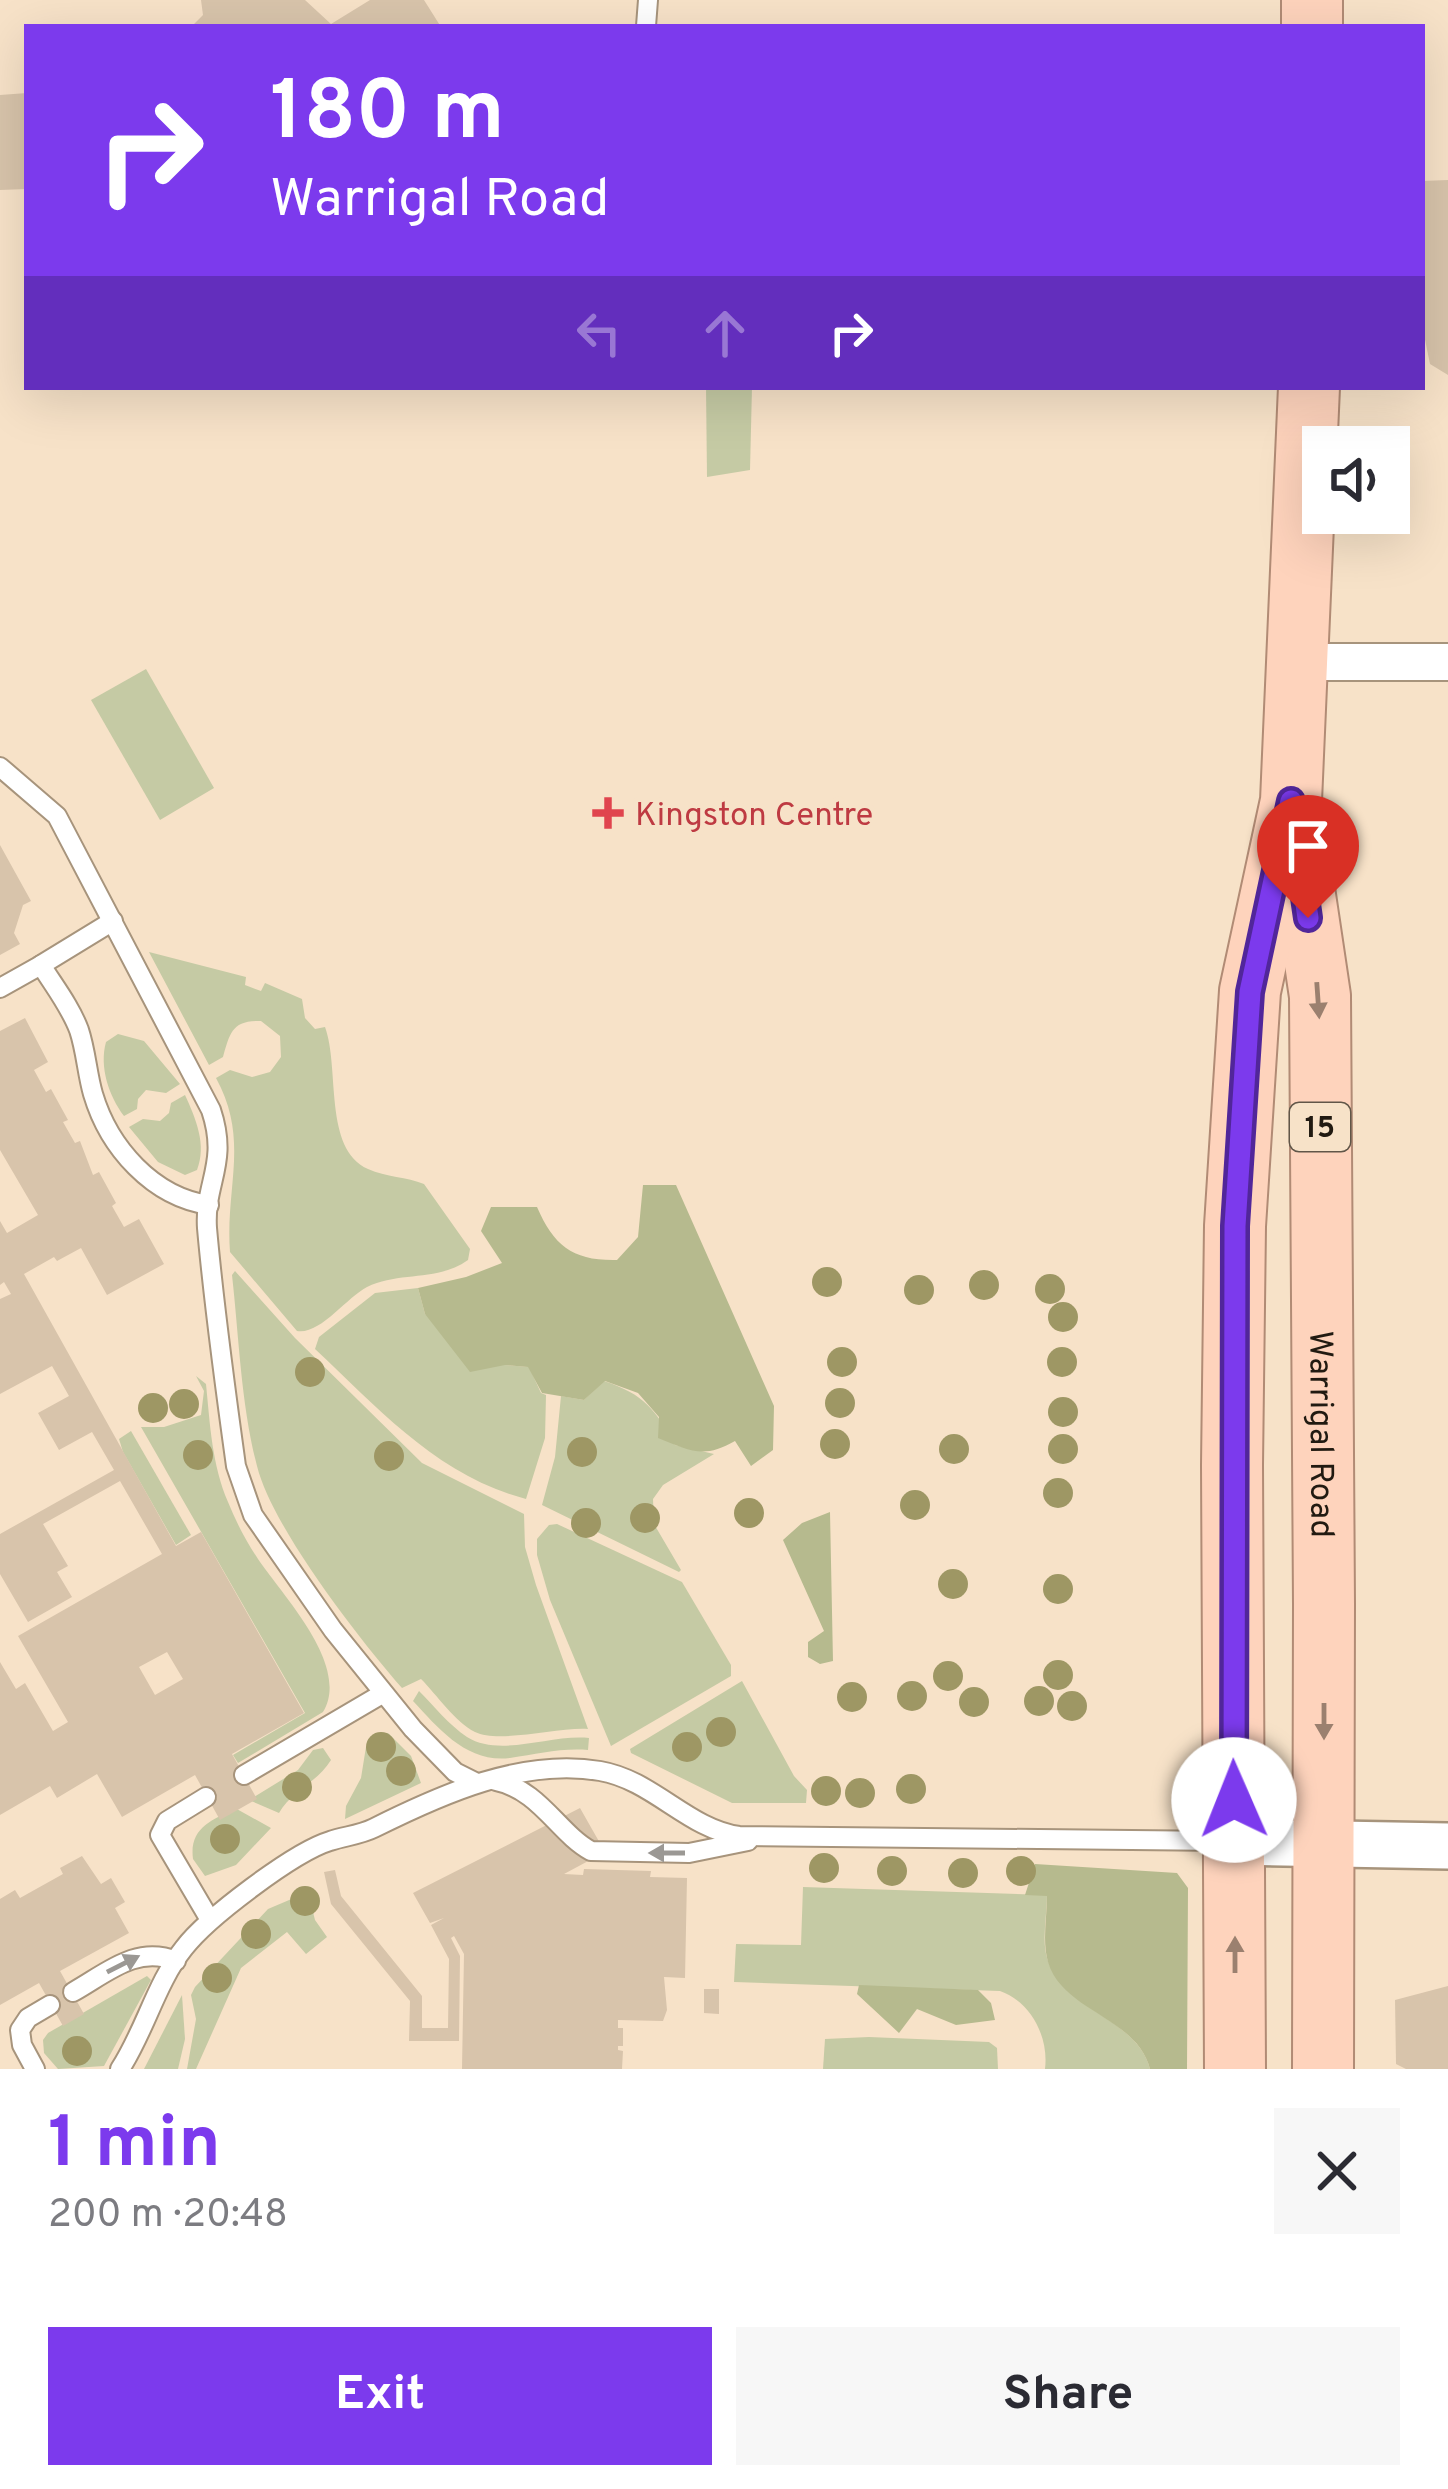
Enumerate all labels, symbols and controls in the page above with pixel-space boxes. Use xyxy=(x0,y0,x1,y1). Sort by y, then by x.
text: 180 m xyxy=(270,63,505,169)
icon: right xyxy=(72,72,228,228)
text: Warrigal Road xyxy=(270,167,609,236)
icon: left xyxy=(566,300,632,366)
icon: ahead xyxy=(692,300,758,366)
icon: right xyxy=(818,300,884,366)
map controls xyxy=(1302,426,1410,534)
button: sound xyxy=(1302,426,1410,534)
pin xyxy=(1257,795,1359,918)
place label: Kingston Centre xyxy=(635,796,873,838)
marker: Kingston Centre xyxy=(592,797,624,829)
icon: arrive xyxy=(1275,813,1341,879)
one-way arrow xyxy=(1309,982,1328,1019)
road number: 15 xyxy=(1290,1103,1350,1151)
street label: Warrigal Road xyxy=(1297,1330,1341,1538)
one-way arrow xyxy=(1314,1703,1334,1741)
position arrow xyxy=(1171,1737,1297,1863)
one-way arrow xyxy=(647,1843,685,1863)
one-way arrow xyxy=(1225,1935,1245,1973)
one-way arrow xyxy=(105,1955,140,1975)
text: 1 min xyxy=(48,2101,221,2193)
button: close xyxy=(1274,2108,1400,2234)
text: 200 m · 20:48 xyxy=(48,2192,288,2241)
button: Exit xyxy=(48,2327,712,2465)
button: Share xyxy=(736,2327,1400,2465)

